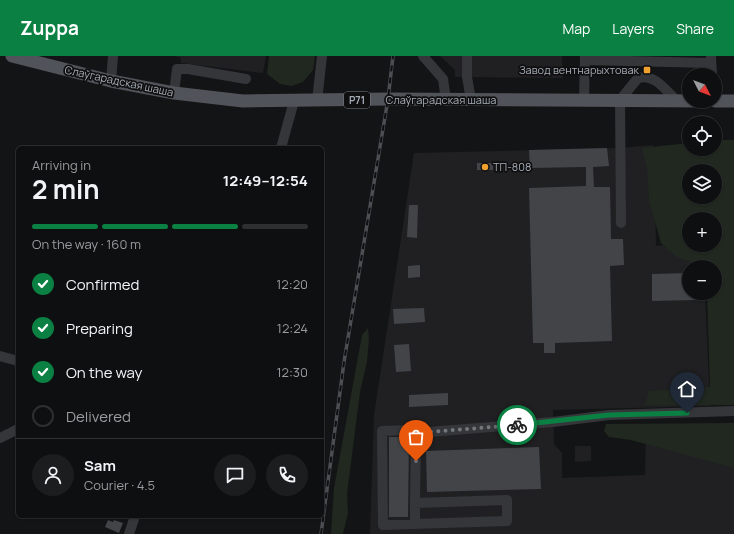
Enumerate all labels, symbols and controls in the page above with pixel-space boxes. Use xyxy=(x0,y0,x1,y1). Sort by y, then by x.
text: Zuppa xyxy=(20,15,79,41)
text: Map xyxy=(562,19,590,38)
text: Layers xyxy=(612,19,654,38)
text: Share xyxy=(676,19,714,38)
street label: Слаўгарадская шаша xyxy=(63,62,175,99)
place label: Завод вентнарыхтовак xyxy=(519,62,640,77)
marker: Завод вентнарыхтовак xyxy=(642,65,652,75)
north arrow xyxy=(682,68,722,108)
map controls xyxy=(682,68,722,300)
road number: Р71 xyxy=(344,92,370,108)
street label: Слаўгарадская шаша xyxy=(386,92,496,107)
button: locate xyxy=(682,116,722,156)
text: Arriving in xyxy=(32,156,91,174)
place label: ТП-808 xyxy=(493,159,531,174)
marker: ТП-808 xyxy=(480,162,490,172)
button: layers xyxy=(682,164,722,204)
text: 12:49–12:54 xyxy=(223,170,308,191)
text: 2 min xyxy=(32,171,100,207)
button: + xyxy=(682,212,722,252)
text: On the way · 160 m xyxy=(32,235,141,253)
button: − xyxy=(682,260,722,300)
icon: check xyxy=(32,273,54,295)
text: Confirmed xyxy=(66,274,139,295)
text: 12:20 xyxy=(276,275,308,293)
icon: check xyxy=(32,317,54,339)
text: Preparing xyxy=(66,318,133,339)
text: 12:24 xyxy=(277,319,308,337)
icon: check xyxy=(32,361,54,383)
text: On the way xyxy=(66,362,142,383)
text: 12:30 xyxy=(277,363,308,381)
pin xyxy=(670,372,704,413)
icon: home xyxy=(676,378,698,400)
courier xyxy=(497,405,537,445)
text: Delivered xyxy=(66,406,131,427)
icon: bike xyxy=(506,414,528,436)
pin xyxy=(399,420,433,461)
icon: bag xyxy=(405,426,427,448)
button: person xyxy=(32,454,74,496)
button: chat xyxy=(214,454,256,496)
button: phone xyxy=(266,454,308,496)
text: Sam xyxy=(84,455,116,476)
text: Courier · 4.5 xyxy=(84,476,155,494)

